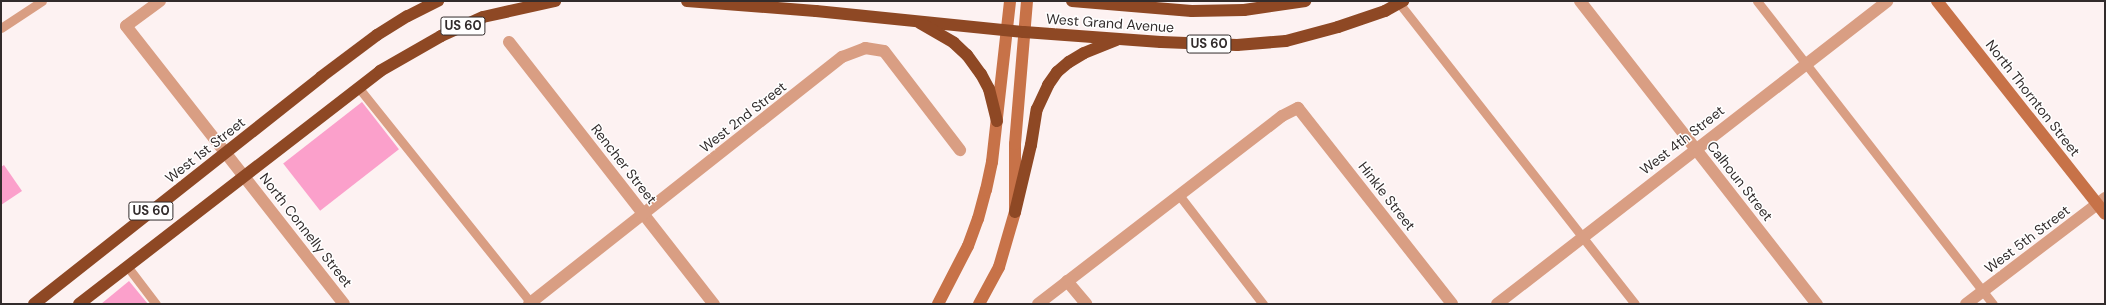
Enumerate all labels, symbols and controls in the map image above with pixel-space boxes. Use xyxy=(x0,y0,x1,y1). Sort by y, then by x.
street label: West Grand Avenue xyxy=(1045,10,1175,36)
road number: US 60 xyxy=(440,15,486,37)
road number: US 60 xyxy=(1186,33,1232,55)
street label: North Thornton Street xyxy=(1982,37,2084,159)
street label: West 2nd Street xyxy=(696,78,790,156)
street label: West 4th Street xyxy=(1637,102,1727,178)
street label: West 1st Street xyxy=(162,114,248,186)
street label: Rencher Street xyxy=(588,121,660,207)
street label: Calhoun Street xyxy=(1704,138,1776,224)
street label: Hinkle Street xyxy=(1355,158,1419,234)
street label: North Connelly Street xyxy=(256,170,356,290)
road number: US 60 xyxy=(128,200,174,222)
street label: West 5th Street xyxy=(1981,202,2073,276)

